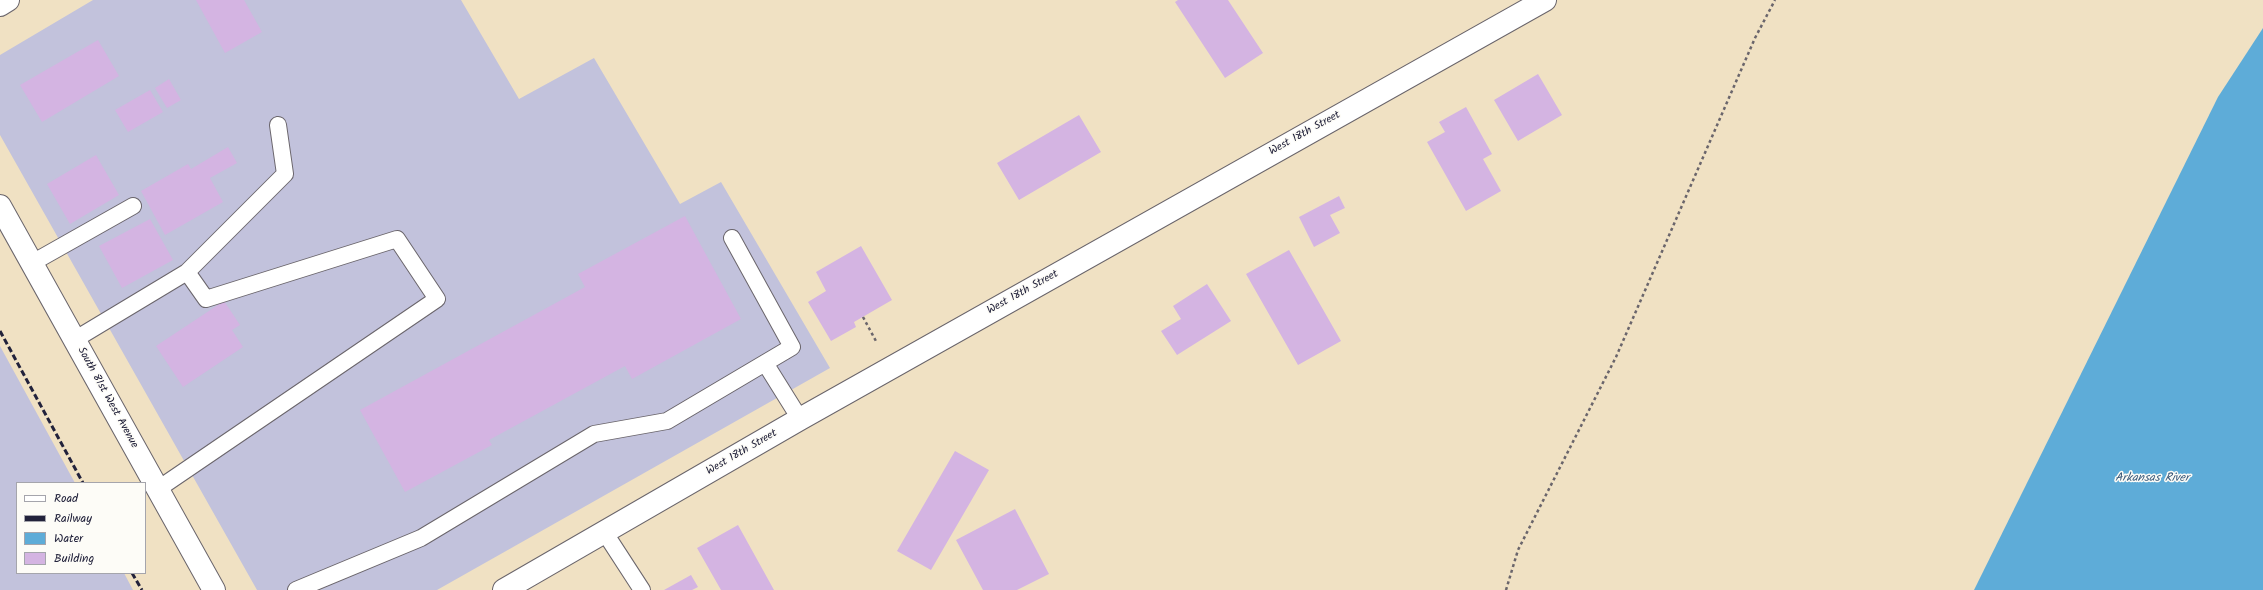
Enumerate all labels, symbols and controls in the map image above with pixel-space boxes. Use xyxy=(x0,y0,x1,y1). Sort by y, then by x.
street label: West 18th Street xyxy=(1267,109,1343,159)
street label: West 18th Street xyxy=(985,268,1061,318)
street label: South 81st West Avenue xyxy=(74,345,140,451)
street label: West 18th Street xyxy=(704,427,780,479)
water label: Arkansas River xyxy=(2115,472,2189,486)
legend xyxy=(16,482,146,574)
text: Road xyxy=(54,489,78,508)
text: Railway xyxy=(54,509,92,528)
text: Water xyxy=(54,529,83,548)
text: Building xyxy=(54,549,94,568)

